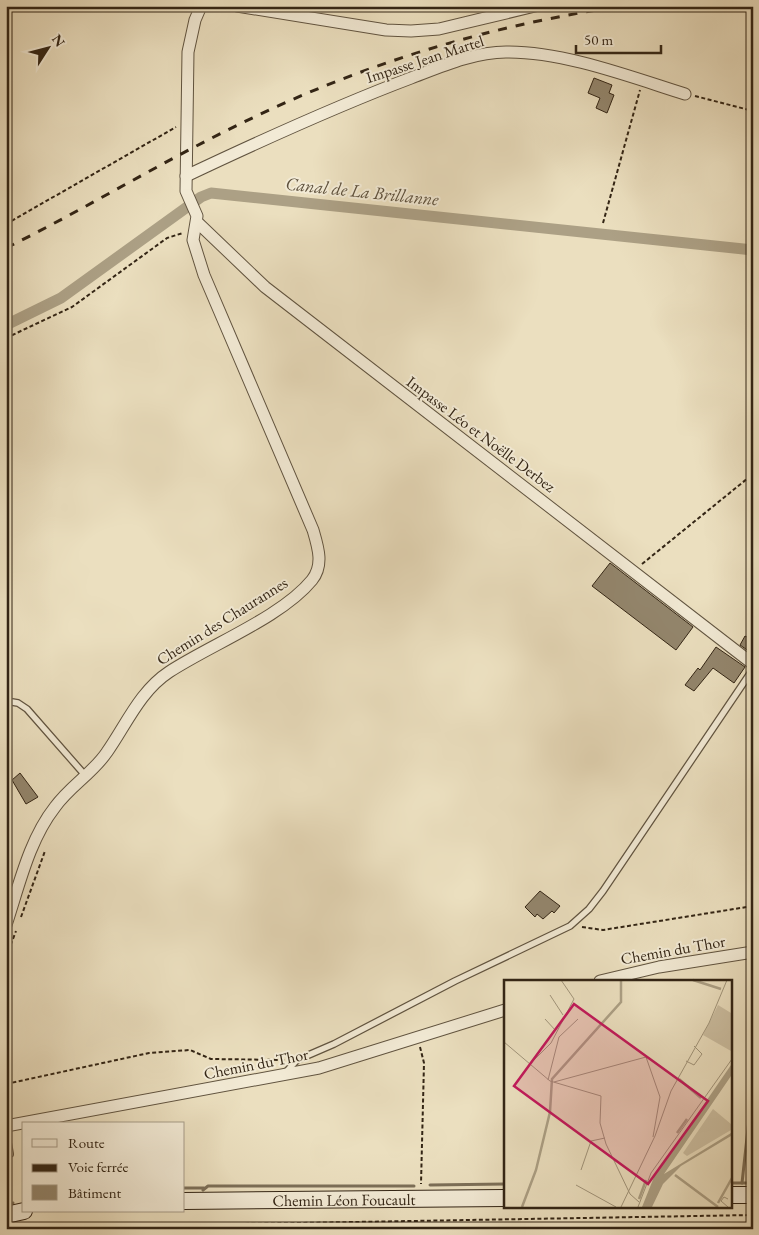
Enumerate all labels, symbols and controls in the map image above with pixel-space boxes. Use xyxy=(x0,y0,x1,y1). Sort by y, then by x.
north arrow xyxy=(22,22,72,72)
scale bar xyxy=(576,22,662,54)
text: N xyxy=(48,30,70,51)
street label: Impasse Jean Martel xyxy=(363,30,487,88)
text: 50 m xyxy=(584,30,613,49)
water label: Canal de La Brillanne xyxy=(284,172,440,211)
street label: Impasse Léo et Noëlle Derbez xyxy=(402,371,560,497)
street label: Chemin des Chaurannes xyxy=(152,572,292,670)
street label: Chemin du Thor xyxy=(619,930,728,970)
inset map xyxy=(504,980,732,1208)
street label: Chemin du Thor xyxy=(202,1043,311,1084)
legend xyxy=(22,1122,185,1212)
text: Route xyxy=(68,1133,105,1152)
text: Voie ferrée xyxy=(68,1157,128,1176)
text: Bâtiment xyxy=(68,1183,122,1202)
street label: Chemin Léon Foucault xyxy=(272,1188,416,1211)

